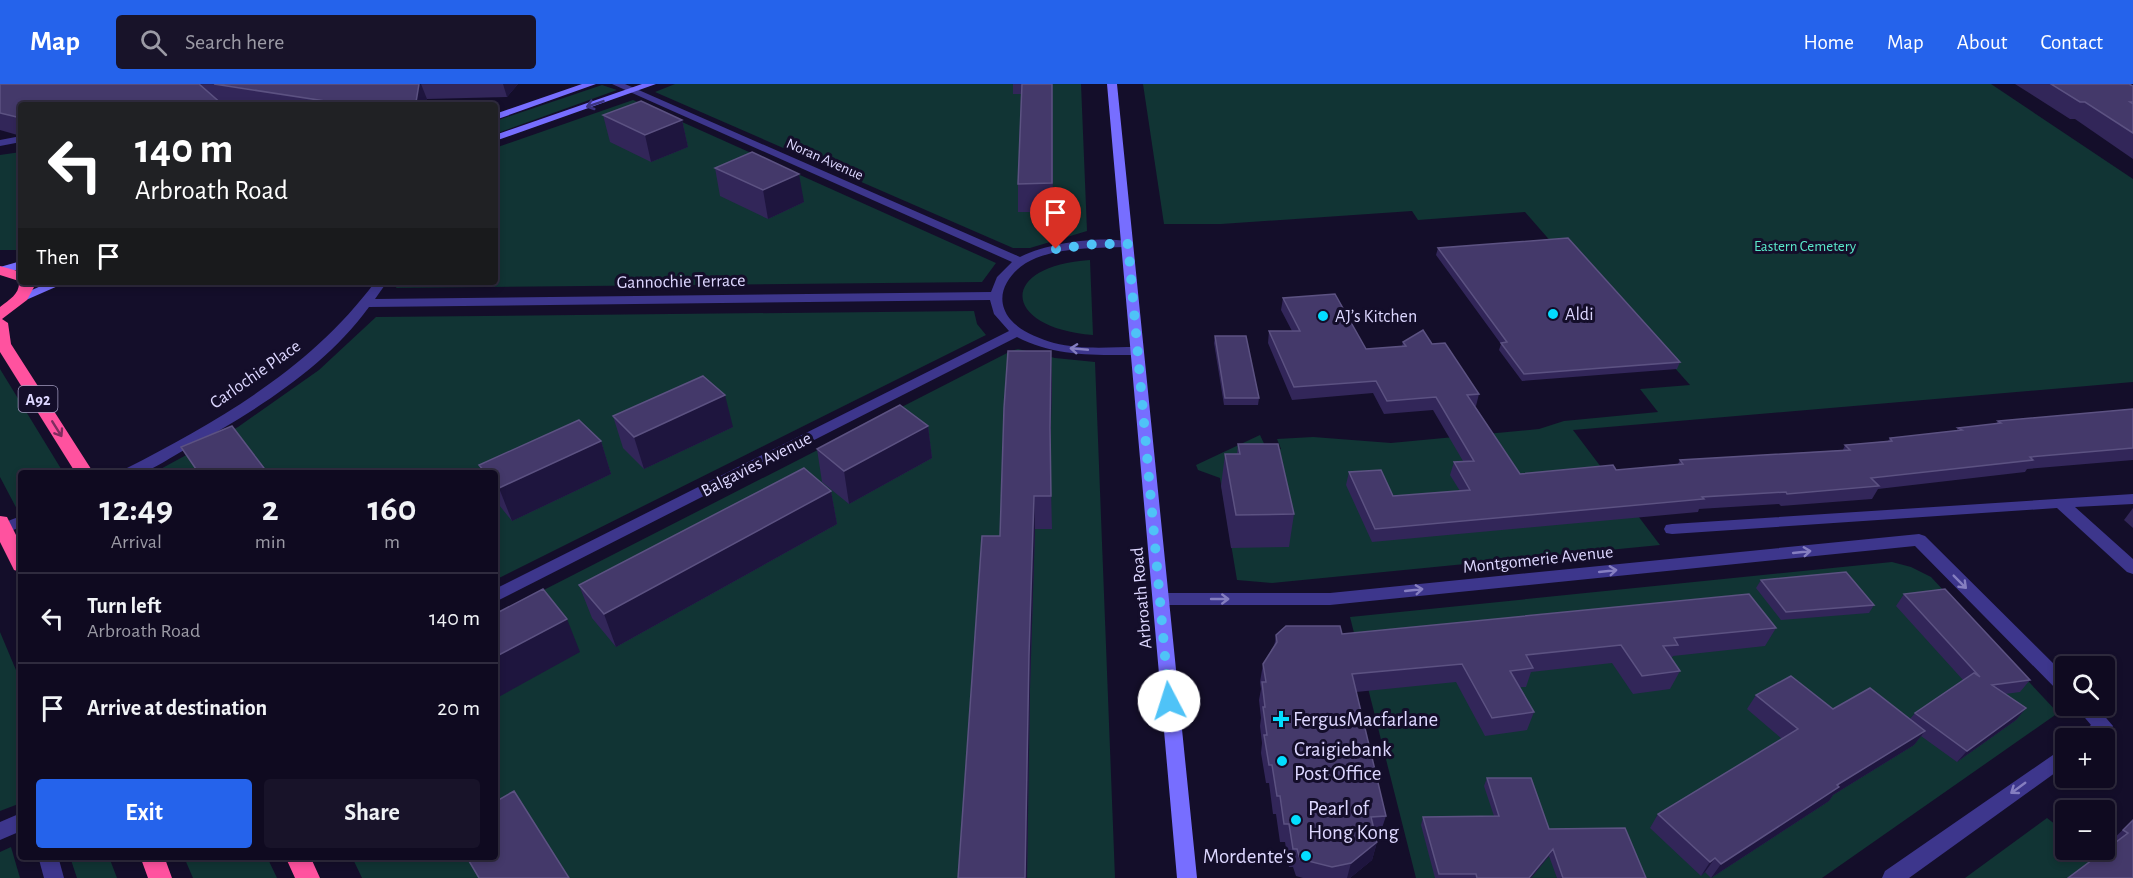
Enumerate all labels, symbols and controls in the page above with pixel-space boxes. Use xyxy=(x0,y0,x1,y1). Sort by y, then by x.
search box xyxy=(116,15,536,69)
icon: search xyxy=(137,26,170,59)
text: Map xyxy=(30,28,80,56)
text: Search here xyxy=(185,31,284,53)
text: Home xyxy=(1803,32,1854,53)
text: Map xyxy=(1887,32,1924,53)
text: About xyxy=(1957,32,2007,53)
text: Contact xyxy=(2040,32,2103,53)
one-way arrow xyxy=(587,99,605,110)
icon: left xyxy=(36,126,114,204)
text: 140 m xyxy=(135,128,233,170)
street label: Noran Avenue xyxy=(784,136,866,183)
text: Arbroath Road xyxy=(135,177,288,204)
pin xyxy=(1030,187,1081,249)
icon: arrive xyxy=(1039,196,1072,229)
park label: Eastern Cemetery xyxy=(1754,239,1857,254)
icon: arrive xyxy=(92,240,125,273)
text: Then xyxy=(36,246,80,268)
street label: Gannochie Terrace xyxy=(616,272,746,292)
place label: Aldi xyxy=(1565,306,1594,324)
marker: Aldi xyxy=(1546,307,1560,321)
place label: AJ’s Kitchen xyxy=(1335,308,1417,326)
marker: AJ’s Kitchen xyxy=(1316,309,1330,323)
street label: Carlochie Place xyxy=(207,337,304,413)
one-way arrow xyxy=(1069,343,1089,354)
road number: A92 xyxy=(18,386,57,412)
one-way arrow xyxy=(51,420,63,437)
street label: Balgavies Avenue xyxy=(698,429,815,500)
text: 12:49 xyxy=(100,491,173,527)
text: 2 xyxy=(262,491,279,527)
text: 160 xyxy=(367,491,416,527)
text: Arrival xyxy=(111,532,162,552)
text: min xyxy=(255,532,286,552)
text: m xyxy=(384,532,400,552)
street label: Montgomerie Avenue xyxy=(1462,543,1614,577)
street label: Arbroath Road xyxy=(1129,546,1155,649)
one-way arrow xyxy=(1792,546,1812,557)
one-way arrow xyxy=(1598,565,1618,576)
one-way arrow xyxy=(1953,574,1967,589)
one-way arrow xyxy=(1404,584,1424,595)
one-way arrow xyxy=(1209,593,1229,605)
text: Turn left xyxy=(87,595,161,617)
icon: left xyxy=(36,602,69,635)
text: 140 m xyxy=(429,607,480,629)
text: Arbroath Road xyxy=(87,621,200,641)
map controls xyxy=(2055,656,2115,860)
button: search xyxy=(2055,656,2115,716)
position arrow xyxy=(1137,669,1201,733)
icon: arrive xyxy=(36,692,69,725)
text: Arrive at destination xyxy=(87,697,267,719)
text: 20 m xyxy=(437,697,480,719)
place label: FergusMacfarlane xyxy=(1293,709,1438,730)
marker: FergusMacfarlane xyxy=(1274,712,1288,726)
button: + xyxy=(2055,728,2115,788)
place label: Craigiebank Post Office xyxy=(1294,739,1392,784)
marker: Craigiebank Post Office xyxy=(1275,754,1289,768)
button: Exit xyxy=(36,779,252,848)
button: Share xyxy=(264,779,480,848)
one-way arrow xyxy=(2010,782,2026,794)
place label: Pearl of Hong Kong xyxy=(1308,798,1400,843)
button: − xyxy=(2055,800,2115,860)
marker: Pearl of Hong Kong xyxy=(1289,813,1303,827)
place label: Mordente's xyxy=(1203,846,1294,867)
marker: Mordente's xyxy=(1299,849,1313,863)

